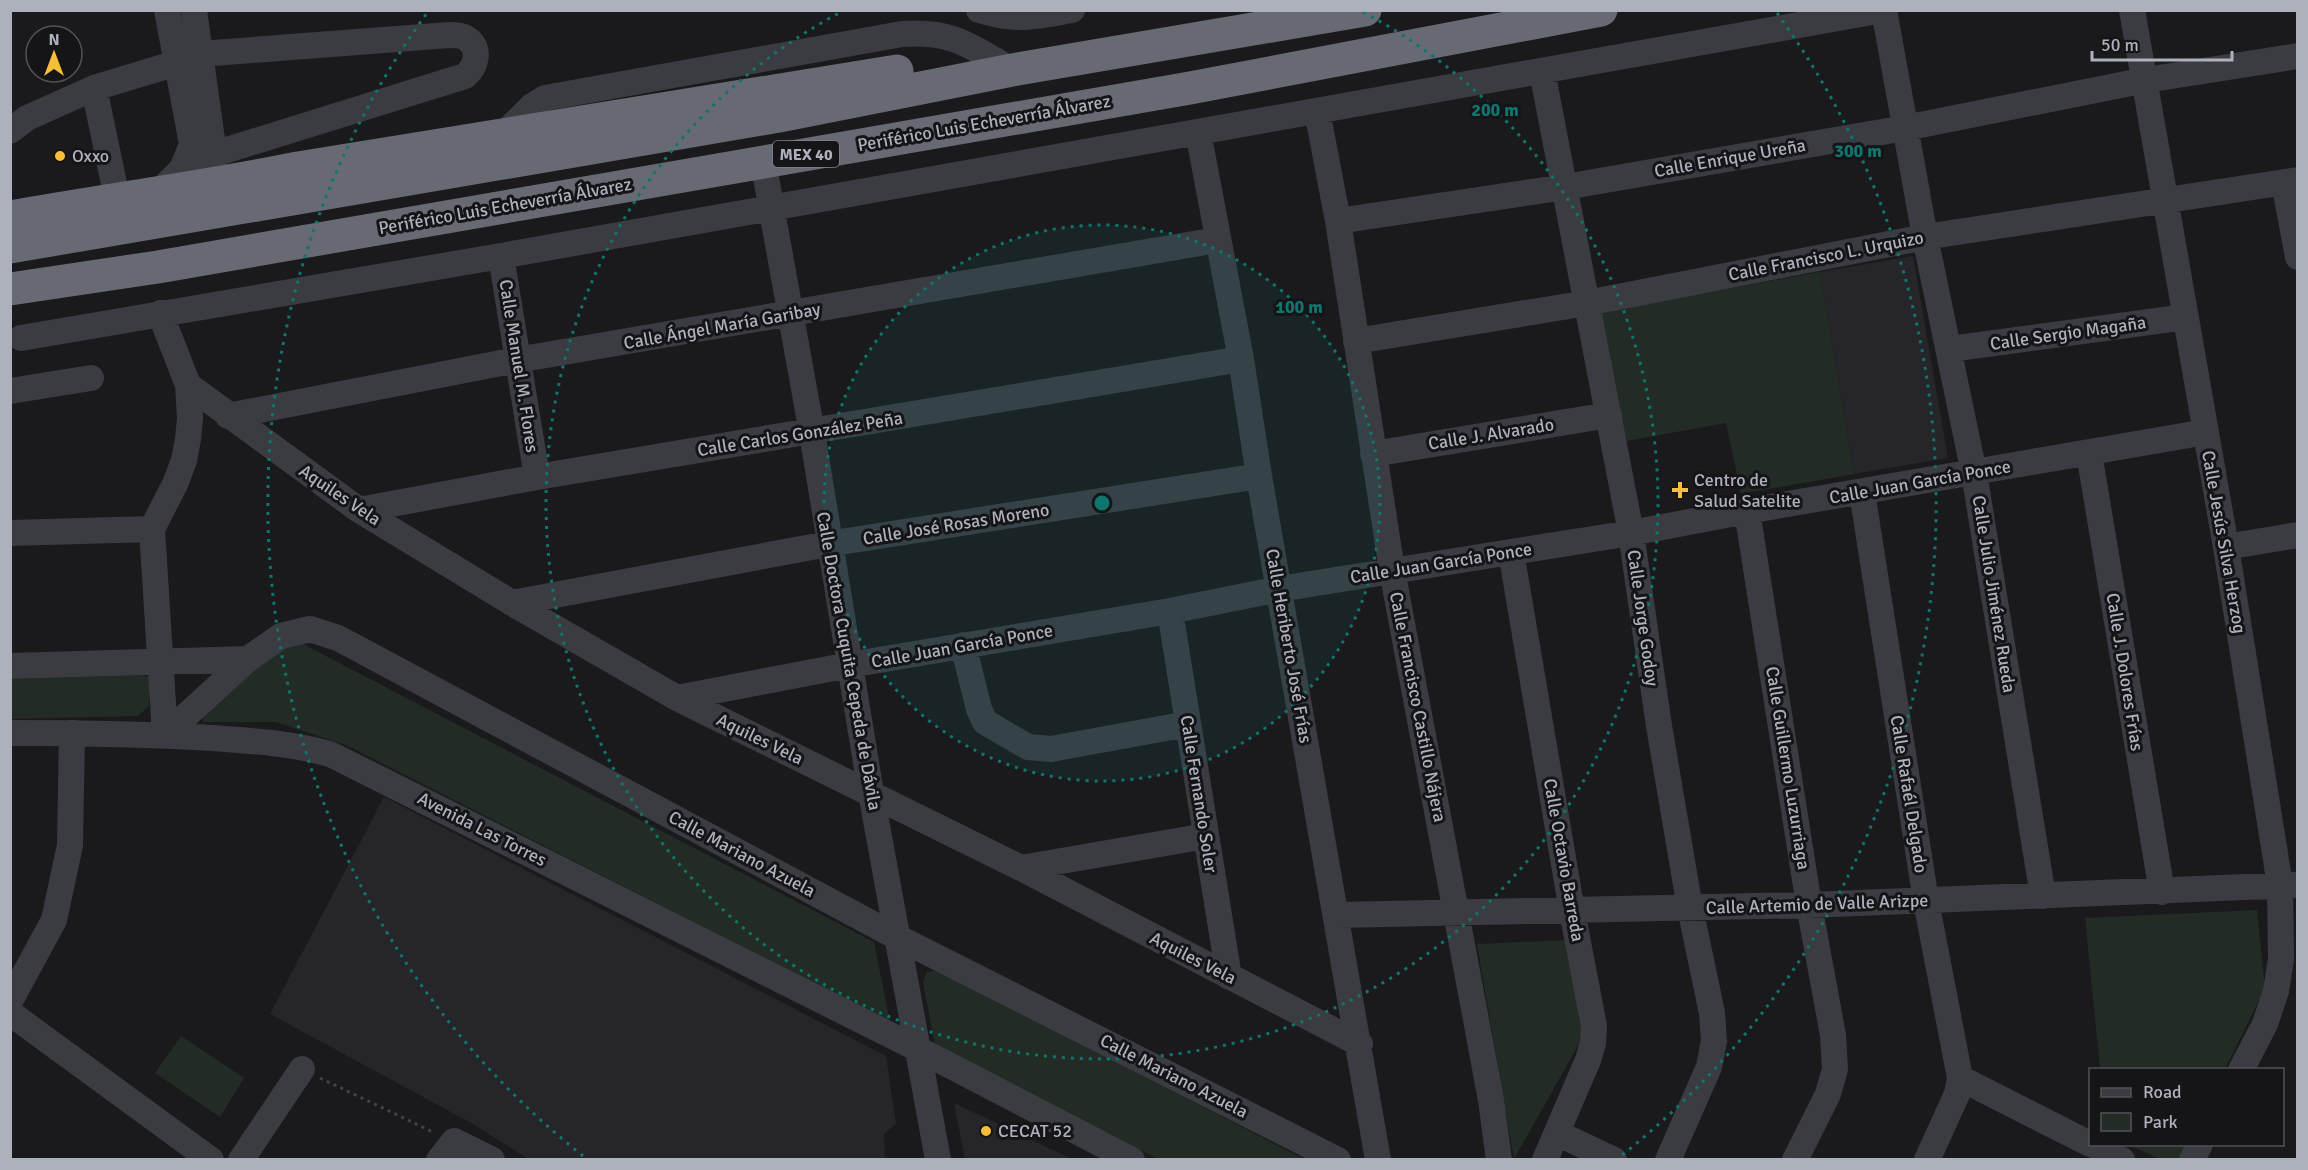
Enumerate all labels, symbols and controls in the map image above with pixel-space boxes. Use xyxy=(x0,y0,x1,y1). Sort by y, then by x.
north arrow xyxy=(24,24,84,84)
scale bar xyxy=(2092,24,2232,62)
text: N xyxy=(48,30,60,50)
text: 50 m xyxy=(2101,34,2139,56)
street label: Periférico Luis Echeverría Álvarez xyxy=(856,90,1112,156)
text: 200 m xyxy=(1471,99,1519,121)
street label: Calle Enrique Ureña xyxy=(1653,134,1807,182)
text: 300 m xyxy=(1834,140,1882,162)
road number: MEX 40 xyxy=(773,141,839,167)
place label: Oxxo xyxy=(72,145,109,167)
marker: Oxxo xyxy=(53,149,67,163)
street label: Periférico Luis Echeverría Álvarez xyxy=(377,173,633,239)
street label: Calle Francisco L. Urquizo xyxy=(1727,226,1925,286)
street label: Calle Manuel M. Flores xyxy=(494,278,544,454)
text: 100 m xyxy=(1275,296,1323,318)
street label: Calle Ángel María Garibay xyxy=(622,298,823,354)
street label: Calle Sergio Magaña xyxy=(1989,311,2147,355)
street label: Calle Carlos González Peña xyxy=(696,407,904,461)
street label: Calle J. Alvarado xyxy=(1427,413,1555,455)
street label: Calle Jesús Silva Herzog xyxy=(2197,449,2251,635)
street label: Calle Juan García Ponce xyxy=(1828,455,2012,509)
street label: Aquiles Vela xyxy=(295,460,385,530)
place label: Centro de Salud Satelite xyxy=(1694,469,1801,512)
marker: Centro de Salud Satelite xyxy=(1671,481,1689,499)
centre of rings xyxy=(1092,493,1112,513)
street label: Calle Julio Jiménez Rueda xyxy=(1968,494,2020,694)
street label: Calle José Rosas Moreno xyxy=(861,498,1051,550)
street label: Calle Doctora Cuquita Cepeda de Dávila xyxy=(812,510,886,812)
street label: Calle Juan García Ponce xyxy=(1349,538,1533,588)
street label: Calle Heriberto José Frías xyxy=(1261,547,1317,745)
street label: Calle Jorge Godoy xyxy=(1623,548,1664,688)
street label: Calle Francisco Castillo Nájera xyxy=(1385,590,1451,824)
street label: Calle J. Dolores Frías xyxy=(2102,591,2148,753)
street label: Calle Juan García Ponce xyxy=(870,619,1054,673)
street label: Calle Guillermo Luzurriaga xyxy=(1761,665,1815,871)
street label: Aquiles Vela xyxy=(713,709,807,769)
street label: Calle Fernando Soler xyxy=(1176,714,1222,875)
street label: Calle Rafaél Delgado xyxy=(1886,714,1932,874)
street label: Calle Octavio Barreda xyxy=(1539,777,1589,943)
street label: Avenida Las Torres xyxy=(414,787,550,871)
street label: Calle Mariano Azuela xyxy=(665,806,819,902)
street label: Calle Artemio de Valle Arizpe xyxy=(1705,889,1929,919)
street label: Aquiles Vela xyxy=(1146,927,1240,989)
street label: Calle Mariano Azuela xyxy=(1096,1029,1252,1123)
legend xyxy=(2089,1068,2284,1146)
text: Road xyxy=(2143,1081,2182,1103)
text: Park xyxy=(2143,1111,2178,1133)
place label: CECAT 52 xyxy=(998,1120,1072,1142)
marker: CECAT 52 xyxy=(979,1124,993,1138)

